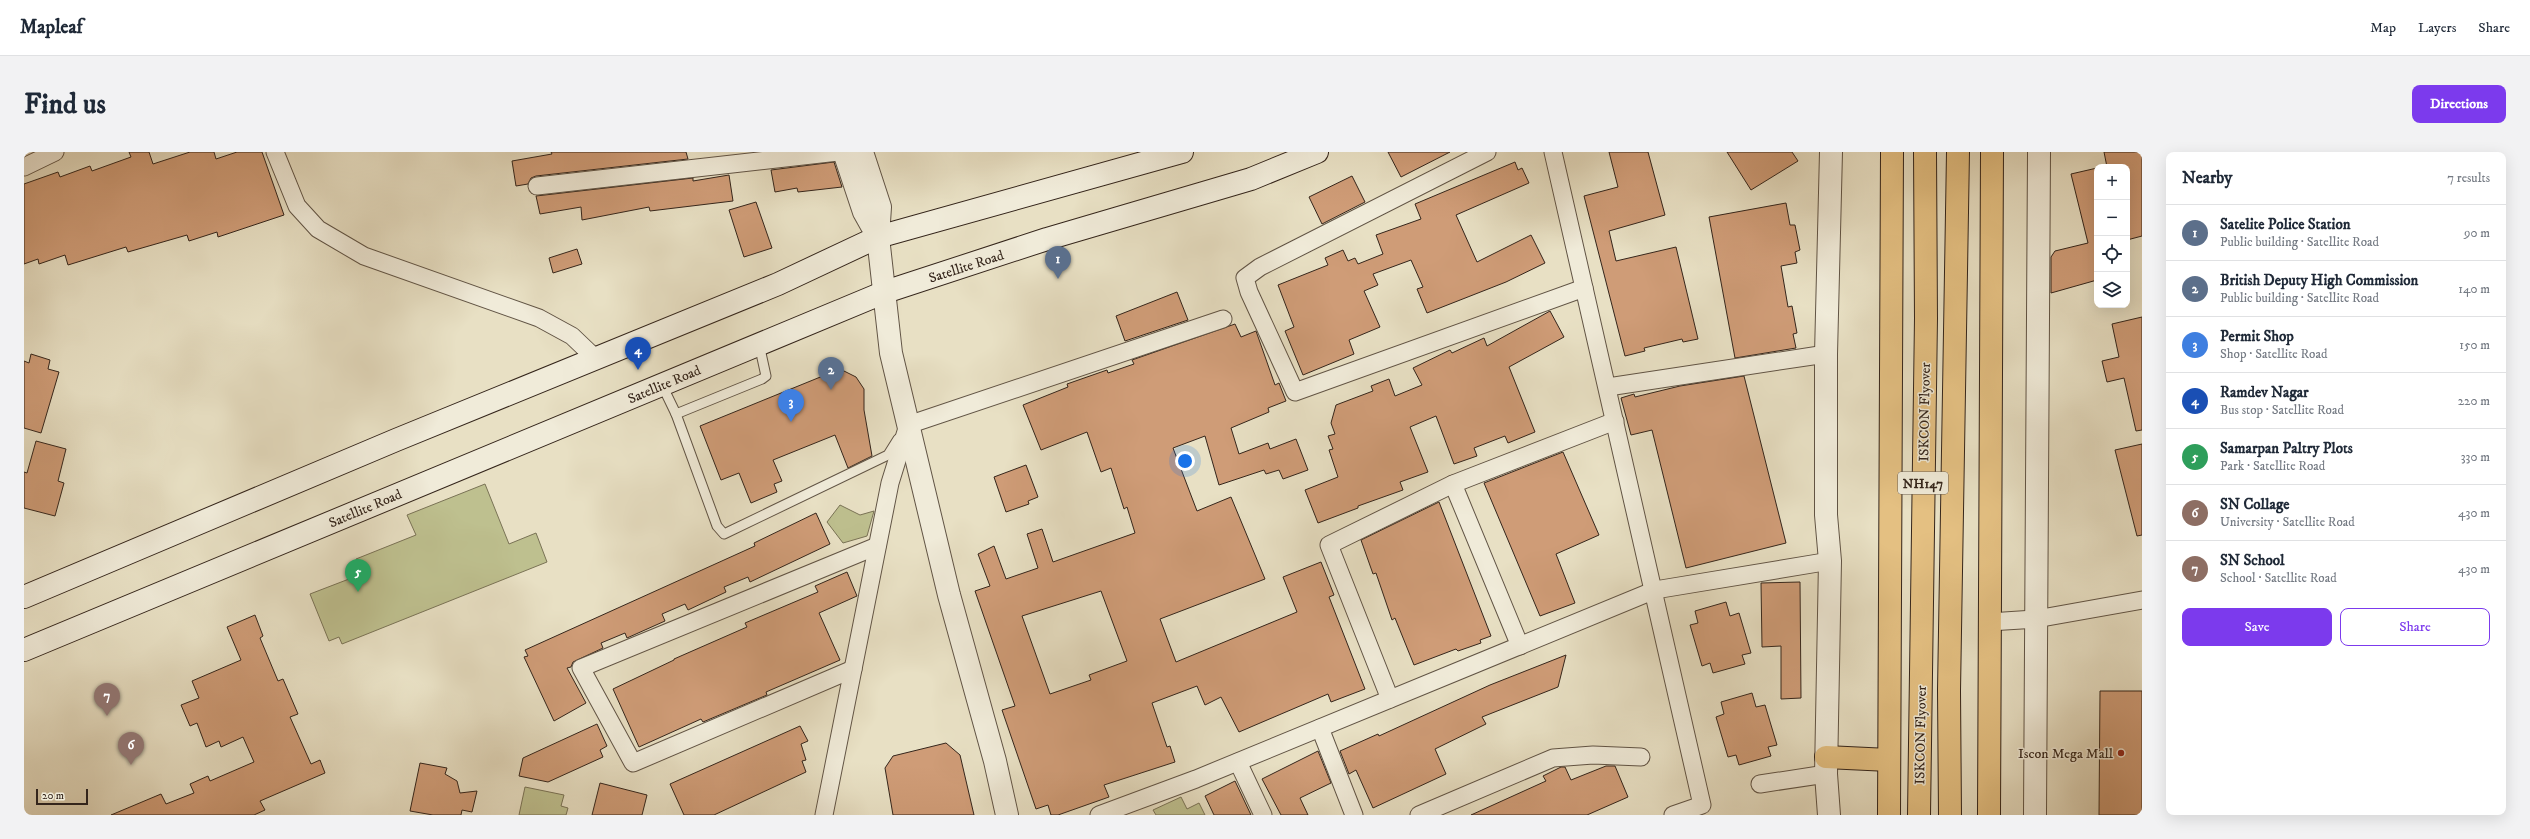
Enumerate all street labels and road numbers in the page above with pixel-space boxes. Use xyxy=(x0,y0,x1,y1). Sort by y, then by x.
street label: Satellite Road xyxy=(927,246,1006,288)
street label: Satellite Road xyxy=(625,361,704,408)
street label: ISKCON Flyover xyxy=(1915,361,1935,462)
road number: NH147 xyxy=(1898,472,1948,494)
street label: Satellite Road xyxy=(326,485,405,532)
street label: ISKCON Flyover xyxy=(1911,684,1931,785)

